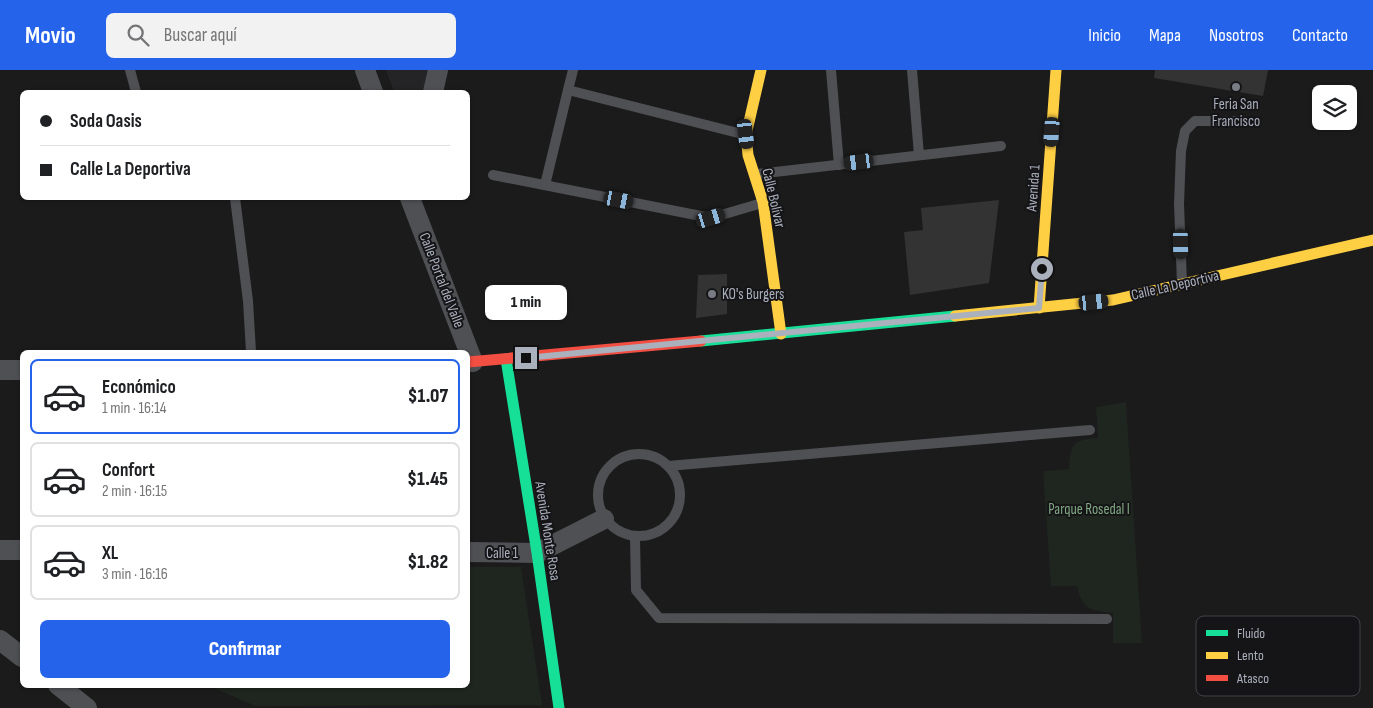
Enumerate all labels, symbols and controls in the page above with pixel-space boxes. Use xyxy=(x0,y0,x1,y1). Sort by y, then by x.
search box xyxy=(106,13,456,58)
text: Movio xyxy=(25,21,76,50)
icon: search xyxy=(124,21,152,49)
text: Buscar aquí xyxy=(164,24,237,47)
text: Inicio xyxy=(1088,25,1121,46)
text: Mapa xyxy=(1149,25,1181,46)
text: Nosotros xyxy=(1209,25,1264,46)
text: Contacto xyxy=(1292,25,1348,46)
marker: Feria San Francisco xyxy=(1230,81,1242,93)
map controls xyxy=(1312,85,1357,130)
button: layers xyxy=(1312,85,1357,130)
place label: Feria San Francisco xyxy=(1212,95,1260,131)
text: Soda Oasis xyxy=(70,110,142,133)
car xyxy=(1043,117,1060,147)
car xyxy=(736,118,755,150)
car xyxy=(843,153,874,171)
text: Calle La Deportiva xyxy=(70,158,191,181)
street label: Avenida 1 xyxy=(1022,163,1045,213)
street label: Calle Bolívar xyxy=(757,166,790,231)
car xyxy=(602,190,635,210)
car xyxy=(694,206,727,230)
car xyxy=(1173,229,1188,259)
street label: Calle Portal del Valle xyxy=(415,230,468,330)
route start xyxy=(1031,258,1053,280)
street label: Calle La Deportiva xyxy=(1129,266,1221,305)
place label: KO's Burgers xyxy=(722,285,784,304)
callout: 1 min xyxy=(485,286,567,320)
marker: KO's Burgers xyxy=(706,288,718,300)
text: 1 min xyxy=(511,293,541,312)
car xyxy=(1078,293,1109,311)
route end xyxy=(515,347,537,369)
icon: car xyxy=(42,374,87,419)
text: Económico xyxy=(102,376,176,399)
text: $1.07 xyxy=(408,385,448,408)
text: 1 min · 16:14 xyxy=(102,399,166,418)
icon: car xyxy=(42,457,87,502)
text: Confort xyxy=(102,459,155,482)
text: $1.45 xyxy=(407,468,448,491)
street label: Avenida Monte Rosa xyxy=(530,479,565,582)
text: 2 min · 16:15 xyxy=(102,482,167,501)
park label: Parque Rosedal I xyxy=(1048,500,1130,519)
icon: car xyxy=(42,540,87,585)
text: XL xyxy=(102,542,118,565)
street label: Calle 1 xyxy=(486,544,519,563)
text: $1.82 xyxy=(407,551,448,574)
text: 3 min · 16:16 xyxy=(102,565,168,584)
legend xyxy=(1196,616,1360,696)
button: Confirmar xyxy=(40,620,450,678)
text: Fluido xyxy=(1237,625,1265,642)
text: Lento xyxy=(1237,647,1264,664)
text: Atasco xyxy=(1236,670,1269,687)

